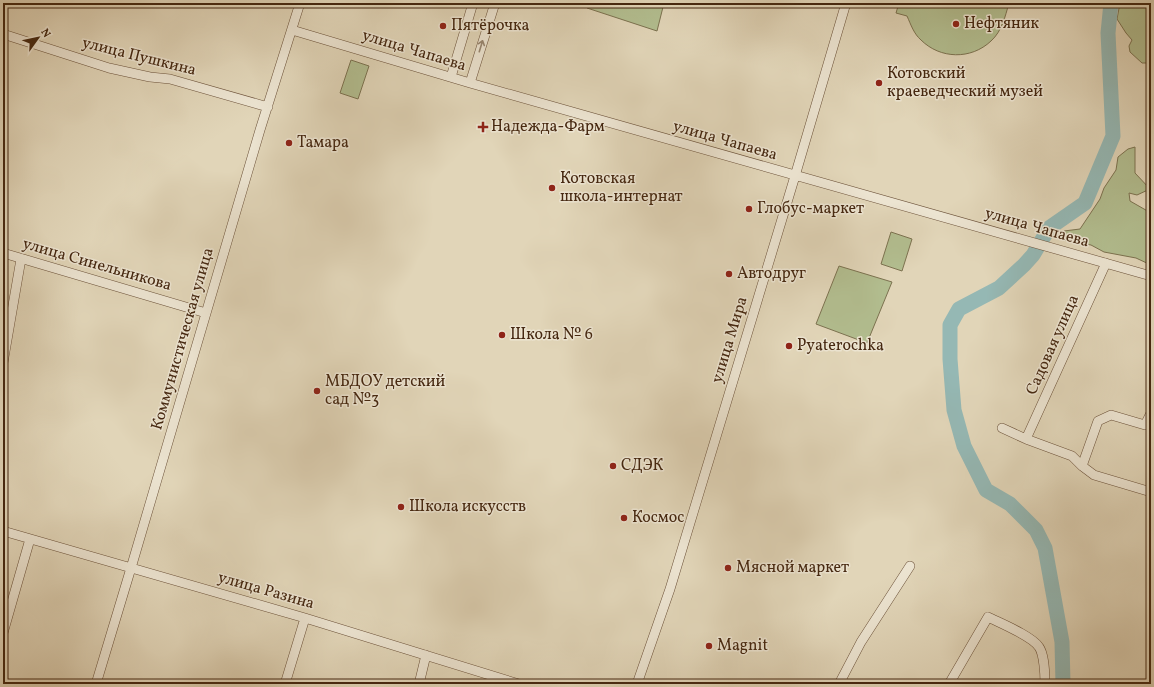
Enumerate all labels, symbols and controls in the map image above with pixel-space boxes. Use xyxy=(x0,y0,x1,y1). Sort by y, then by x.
place label: Нефтяник xyxy=(964,13,1040,35)
place label: Пятёрочка xyxy=(451,15,530,37)
north arrow xyxy=(18,18,58,58)
marker: Нефтяник xyxy=(951,19,961,29)
marker: Пятёрочка xyxy=(438,21,448,31)
street label: улица Чапаева xyxy=(359,25,469,77)
text: N xyxy=(37,26,54,41)
street label: улица Пушкина xyxy=(80,32,198,82)
one-way arrow xyxy=(478,40,485,53)
place label: Котовский краеведческий музей xyxy=(887,63,1043,103)
marker: Котовский краеведческий музей xyxy=(874,78,884,88)
place label: Надежда-Фарм xyxy=(491,116,605,138)
street label: улица Чапаева xyxy=(670,116,780,166)
marker: Надежда-Фарм xyxy=(478,122,488,132)
place label: Тамара xyxy=(297,132,349,154)
marker: Тамара xyxy=(284,138,294,148)
place label: Котовская школа-интернат xyxy=(560,168,683,208)
marker: Котовская школа-интернат xyxy=(547,183,557,193)
place label: Глобус-маркет xyxy=(757,198,864,220)
street label: улица Чапаева xyxy=(982,203,1092,253)
marker: Глобус-маркет xyxy=(744,204,754,214)
street label: улица Синельникова xyxy=(20,233,174,297)
street label: Коммунистическая улица xyxy=(146,245,220,433)
place label: Автодруг xyxy=(737,263,806,285)
marker: Автодруг xyxy=(724,269,734,279)
street label: Садовая улица xyxy=(1021,291,1085,399)
street label: улица Мира xyxy=(706,294,754,386)
place label: Школа № 6 xyxy=(510,324,593,346)
marker: Школа № 6 xyxy=(497,330,507,340)
place label: Pyaterochka xyxy=(797,335,884,357)
marker: Pyaterochka xyxy=(784,341,794,351)
place label: МБДОУ детский сад №3 xyxy=(325,371,446,411)
marker: МБДОУ детский сад №3 xyxy=(312,386,322,396)
place label: СДЭК xyxy=(621,455,664,477)
marker: СДЭК xyxy=(608,461,618,471)
place label: Школа искусств xyxy=(409,496,526,518)
marker: Школа искусств xyxy=(396,502,406,512)
place label: Космос xyxy=(632,507,685,529)
marker: Космос xyxy=(619,513,629,523)
place label: Мясной маркет xyxy=(736,557,849,579)
marker: Мясной маркет xyxy=(723,563,733,573)
street label: улица Разина xyxy=(215,567,317,615)
place label: Magnit xyxy=(717,635,768,657)
marker: Magnit xyxy=(704,641,714,651)

